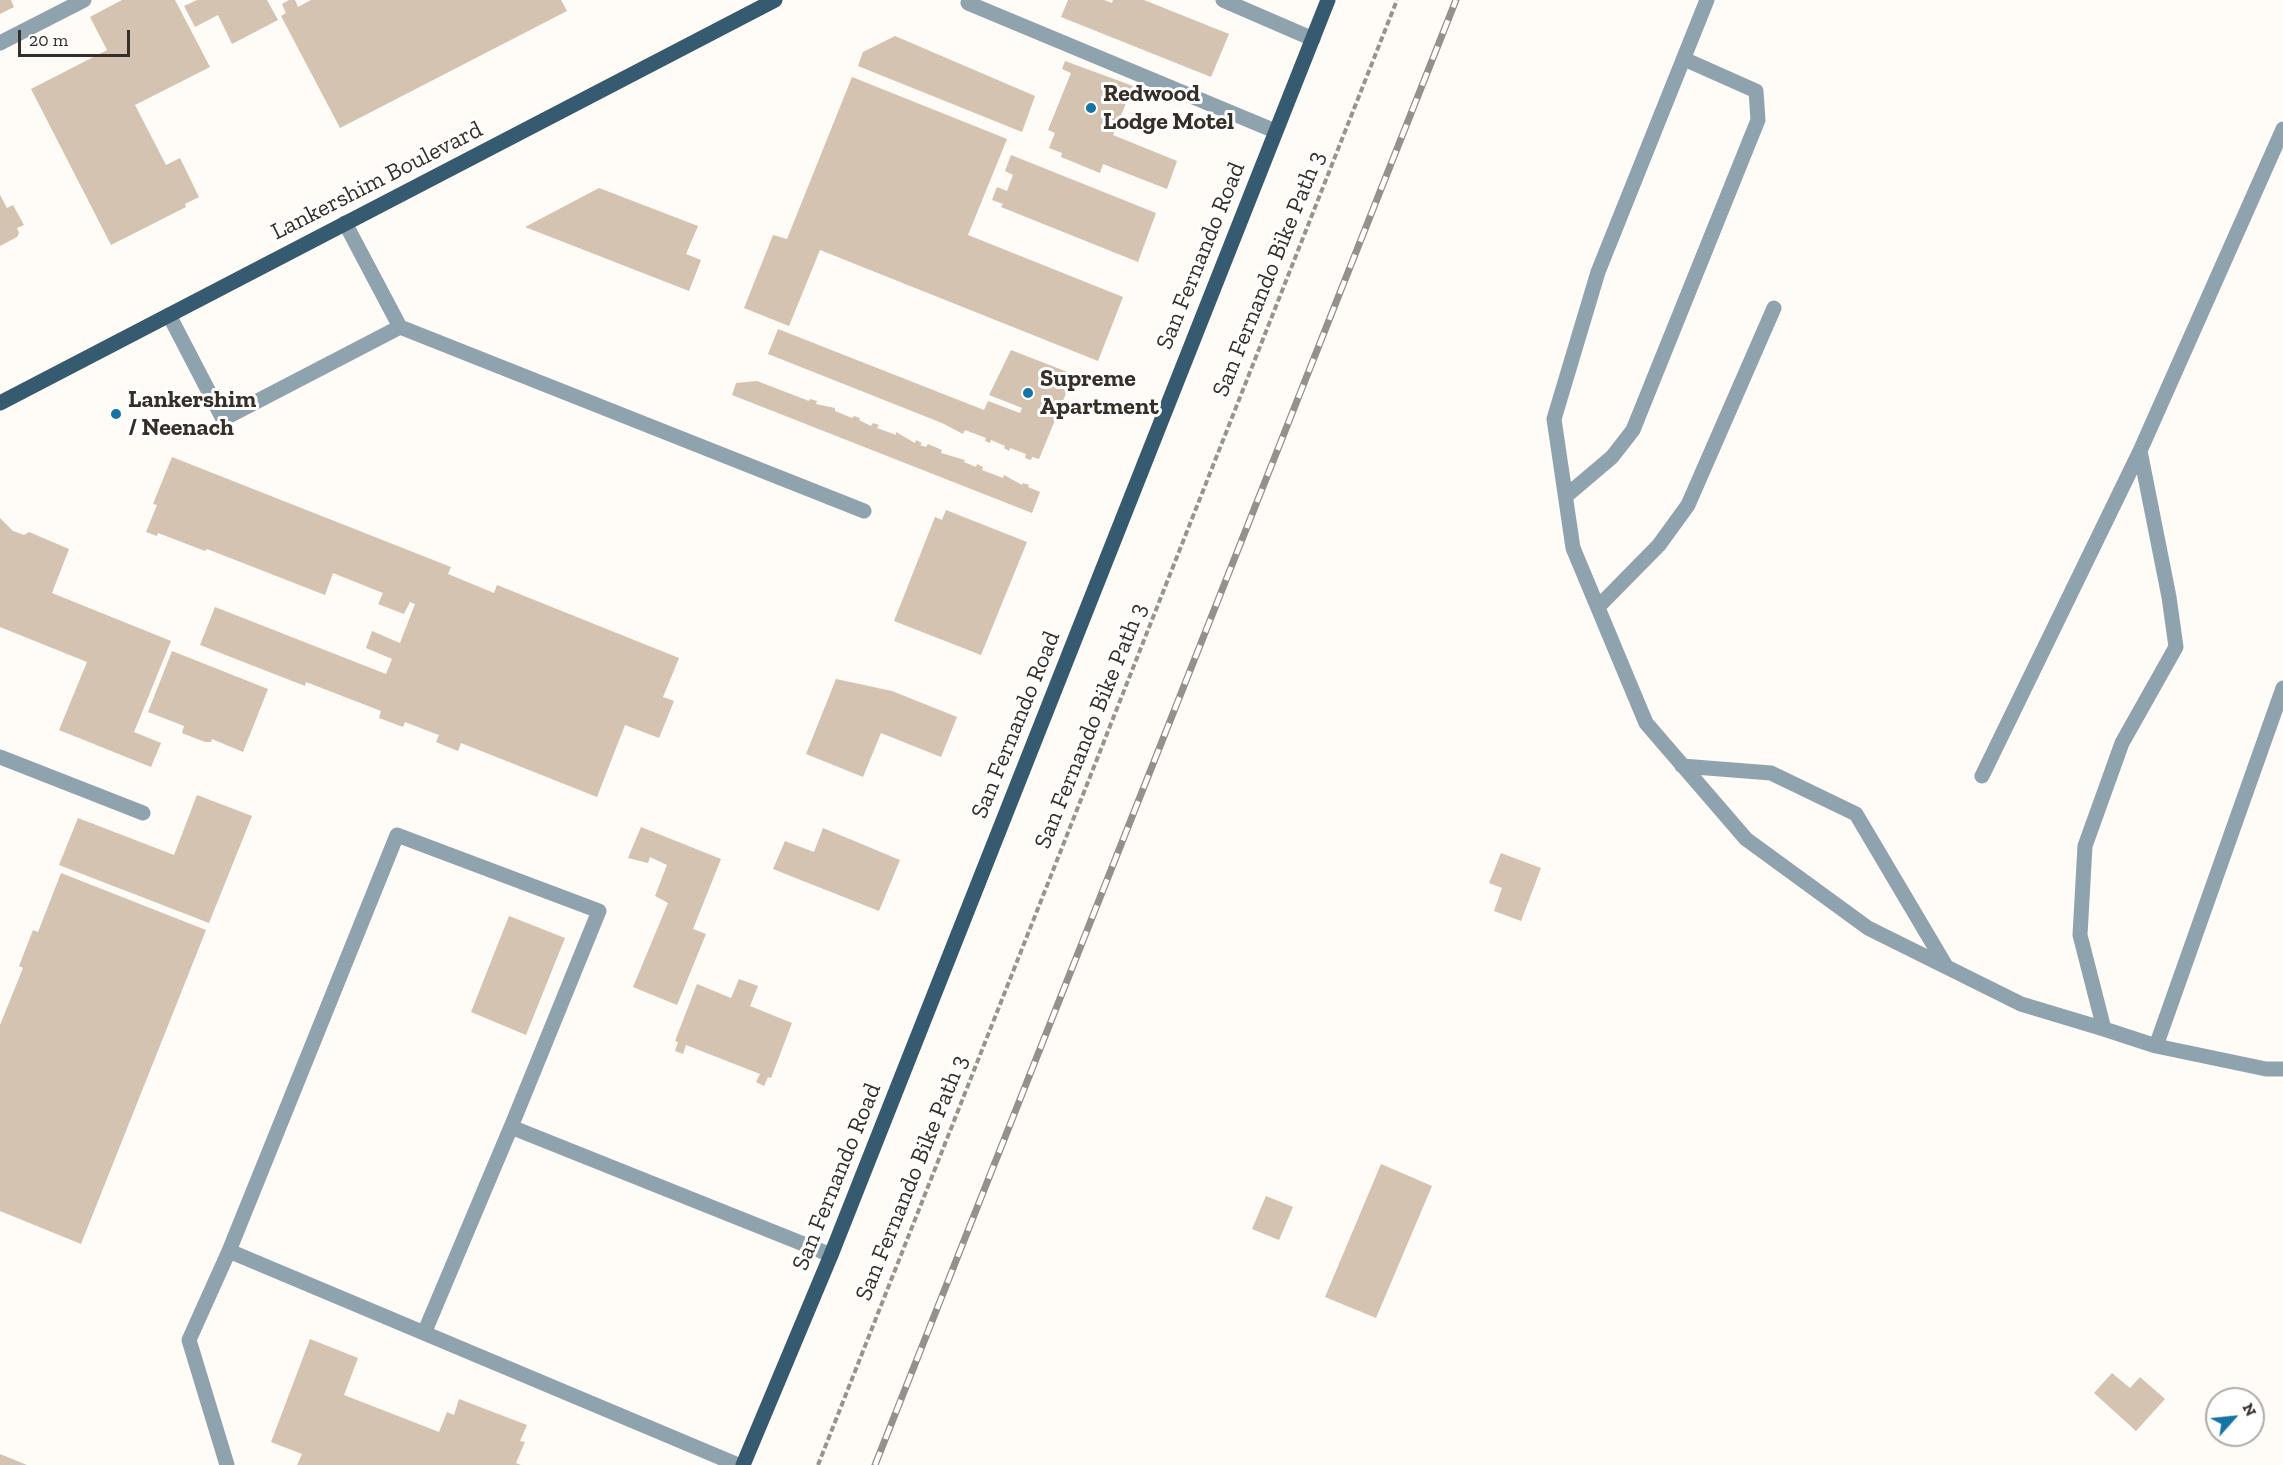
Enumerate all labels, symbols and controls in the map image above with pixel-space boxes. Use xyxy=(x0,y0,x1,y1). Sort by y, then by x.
scale bar xyxy=(21,18,134,56)
text: 20 m xyxy=(29,29,68,51)
place label: Redwood Lodge Motel xyxy=(1103,80,1234,136)
marker: Redwood Lodge Motel xyxy=(1084,101,1098,115)
street label: Lankershim Boulevard xyxy=(267,115,487,247)
street label: San Fernando Bike Path 3 xyxy=(1206,147,1332,401)
street label: San Fernando Road xyxy=(1150,158,1252,354)
place label: Supreme Apartment xyxy=(1040,365,1159,421)
place label: Lankershim / Neenach xyxy=(128,386,256,442)
marker: Supreme Apartment xyxy=(1021,386,1035,400)
marker: Lankershim / Neenach xyxy=(109,407,123,421)
street label: San Fernando Bike Path 3 xyxy=(1028,599,1154,853)
street label: San Fernando Road xyxy=(965,627,1067,823)
street label: San Fernando Bike Path 3 xyxy=(849,1051,975,1305)
street label: San Fernando Road xyxy=(786,1079,888,1275)
north arrow xyxy=(2205,1387,2265,1447)
text: N xyxy=(2238,1400,2261,1419)

